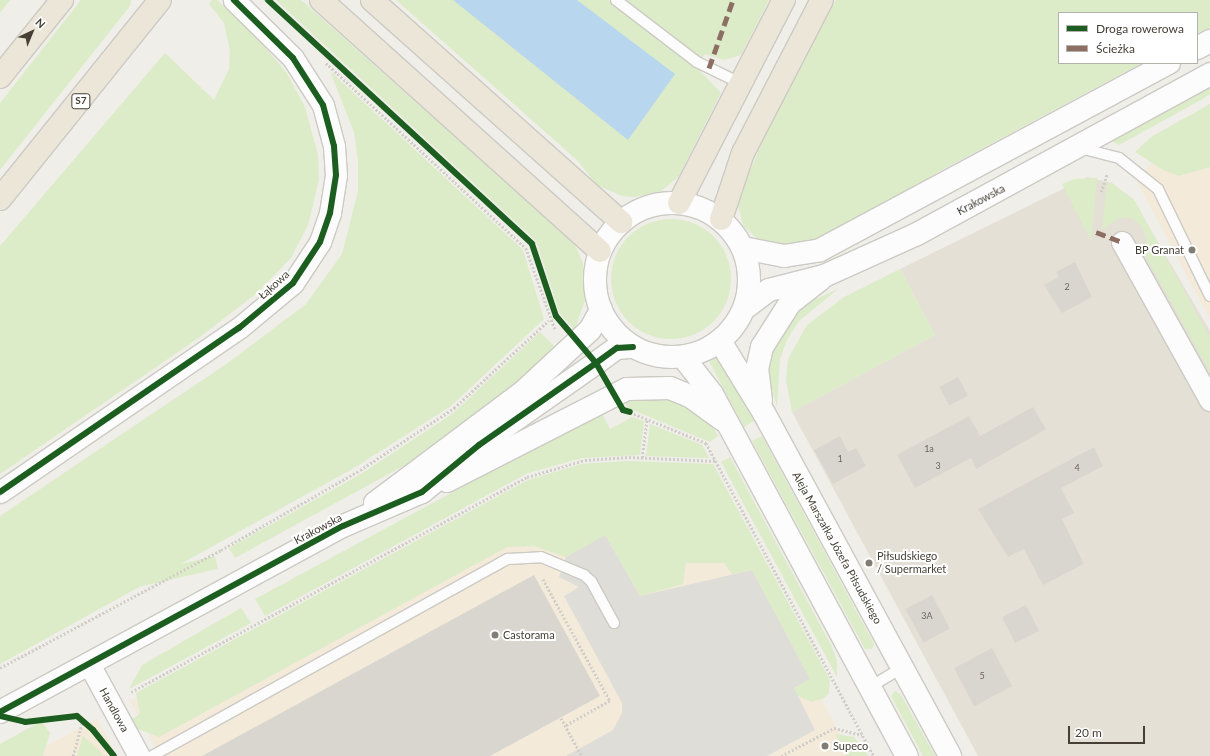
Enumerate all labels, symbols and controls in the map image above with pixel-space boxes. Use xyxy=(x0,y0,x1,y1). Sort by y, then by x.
north arrow xyxy=(12,12,52,52)
legend xyxy=(1058,12,1198,64)
text: N xyxy=(33,15,48,31)
text: Droga rowerowa xyxy=(1096,21,1184,36)
text: Ścieżka xyxy=(1096,41,1135,56)
road number: S7 xyxy=(71,93,91,109)
street label: Krakowska xyxy=(955,182,1007,218)
place label: BP Granat xyxy=(1135,243,1184,257)
marker: BP Granat xyxy=(1187,245,1197,255)
street label: Łąkowa xyxy=(256,268,292,302)
house number: 2 xyxy=(1064,282,1070,292)
house number: 1a xyxy=(924,444,934,454)
house number: 1 xyxy=(837,454,843,464)
house number: 3 xyxy=(935,461,941,471)
house number: 4 xyxy=(1074,463,1080,473)
street label: Aleja Marszałka Józefa Piłsudskiego xyxy=(789,469,885,627)
street label: Krakowska xyxy=(292,511,344,547)
place label: Piłsudskiego / Supermarket xyxy=(877,550,946,576)
marker: Piłsudskiego / Supermarket xyxy=(864,558,874,568)
house number: 3A xyxy=(921,611,933,621)
place label: Castorama xyxy=(503,628,555,642)
marker: Castorama xyxy=(490,630,500,640)
house number: 5 xyxy=(979,671,985,681)
street label: Handlowa xyxy=(96,685,132,735)
scale bar xyxy=(1070,718,1147,744)
text: 20 m xyxy=(1075,725,1102,740)
place label: Supeco xyxy=(833,739,868,753)
marker: Supeco xyxy=(820,741,830,751)

